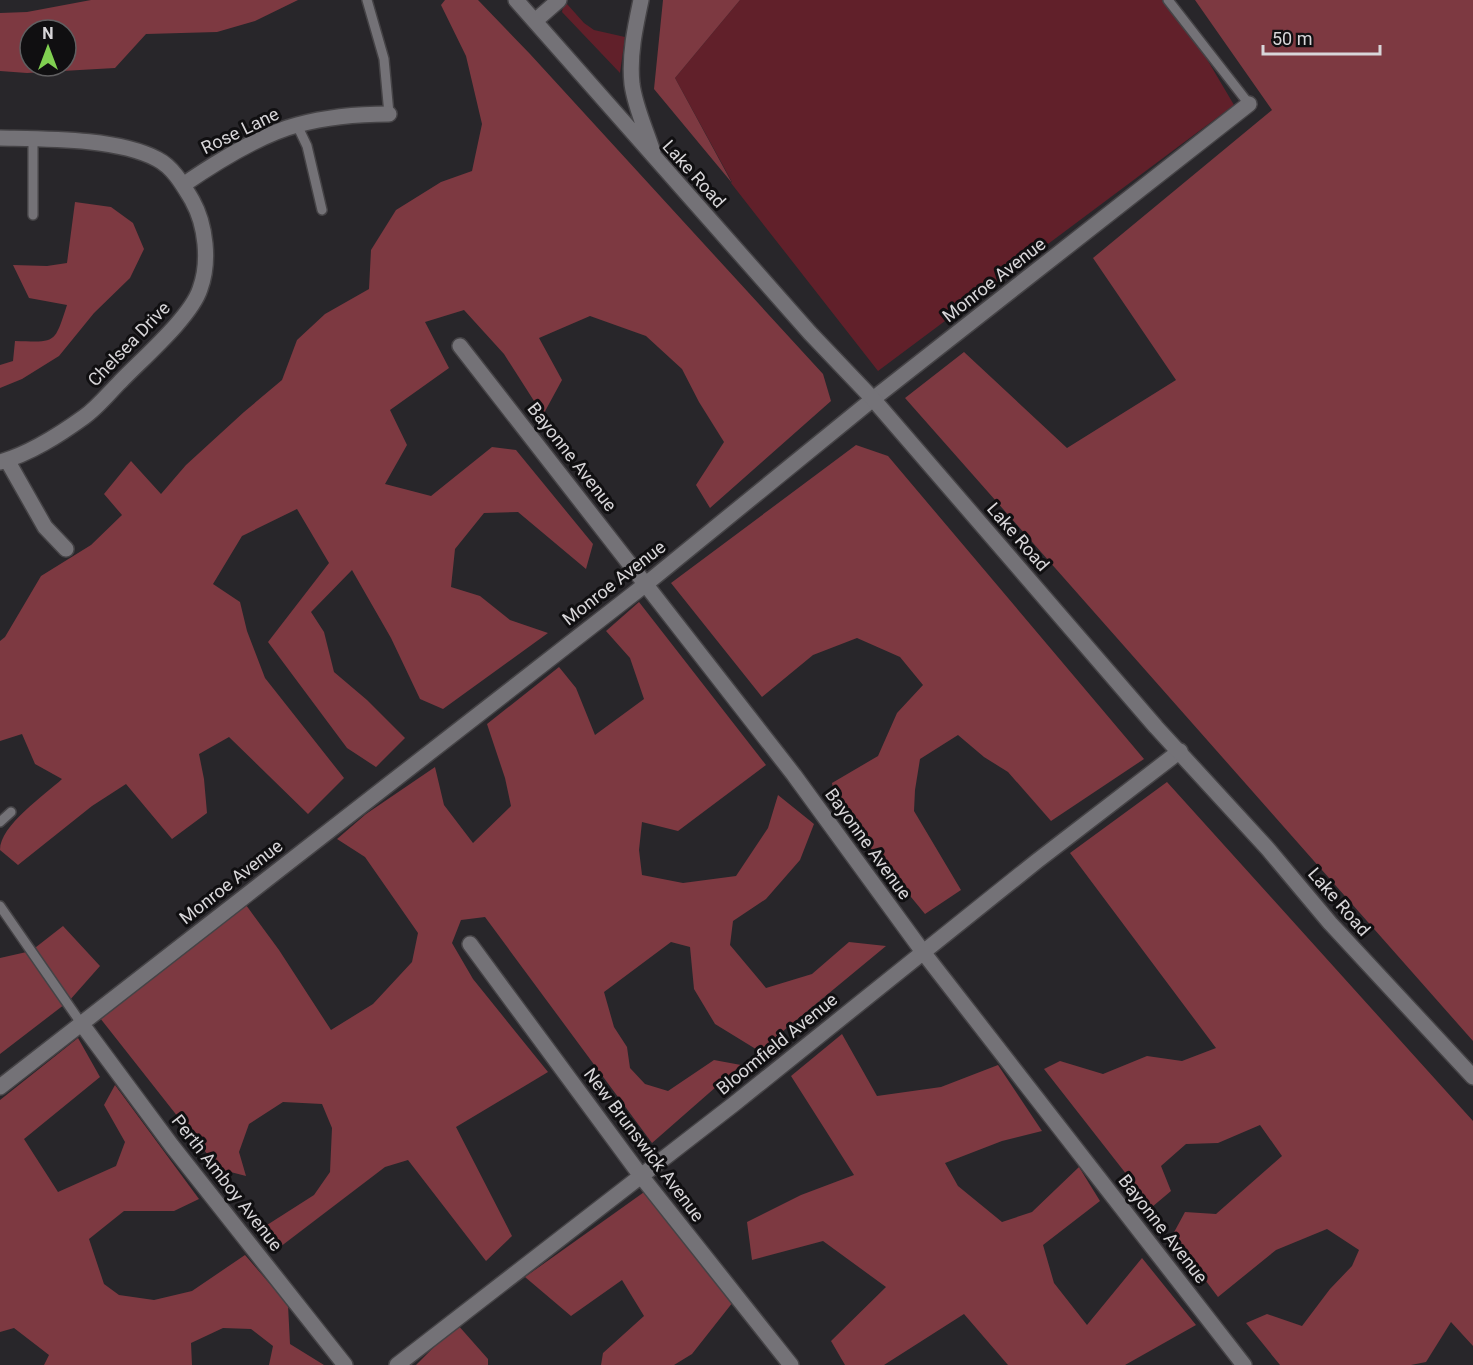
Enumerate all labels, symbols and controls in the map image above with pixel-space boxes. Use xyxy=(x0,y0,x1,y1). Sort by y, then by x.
north arrow xyxy=(18,18,78,78)
scale bar xyxy=(1263,18,1380,56)
text: N xyxy=(42,24,54,43)
text: 50 m xyxy=(1272,28,1312,49)
street label: Rose Lane xyxy=(198,103,282,158)
street label: Lake Road xyxy=(659,136,730,212)
street label: Monroe Avenue xyxy=(938,233,1049,326)
street label: Chelsea Drive xyxy=(83,297,174,390)
street label: Bayonne Avenue xyxy=(523,398,621,515)
street label: Lake Road xyxy=(983,498,1054,575)
street label: Monroe Avenue xyxy=(558,536,669,629)
street label: Bayonne Avenue xyxy=(821,784,916,903)
street label: Monroe Avenue xyxy=(175,835,286,928)
street label: Lake Road xyxy=(1304,863,1375,940)
street label: Bloomfield Avenue xyxy=(712,988,841,1099)
street label: New Brunswick Avenue xyxy=(580,1064,709,1226)
street label: Perth Amboy Avenue xyxy=(168,1110,287,1255)
street label: Bayonne Avenue xyxy=(1114,1170,1212,1287)

